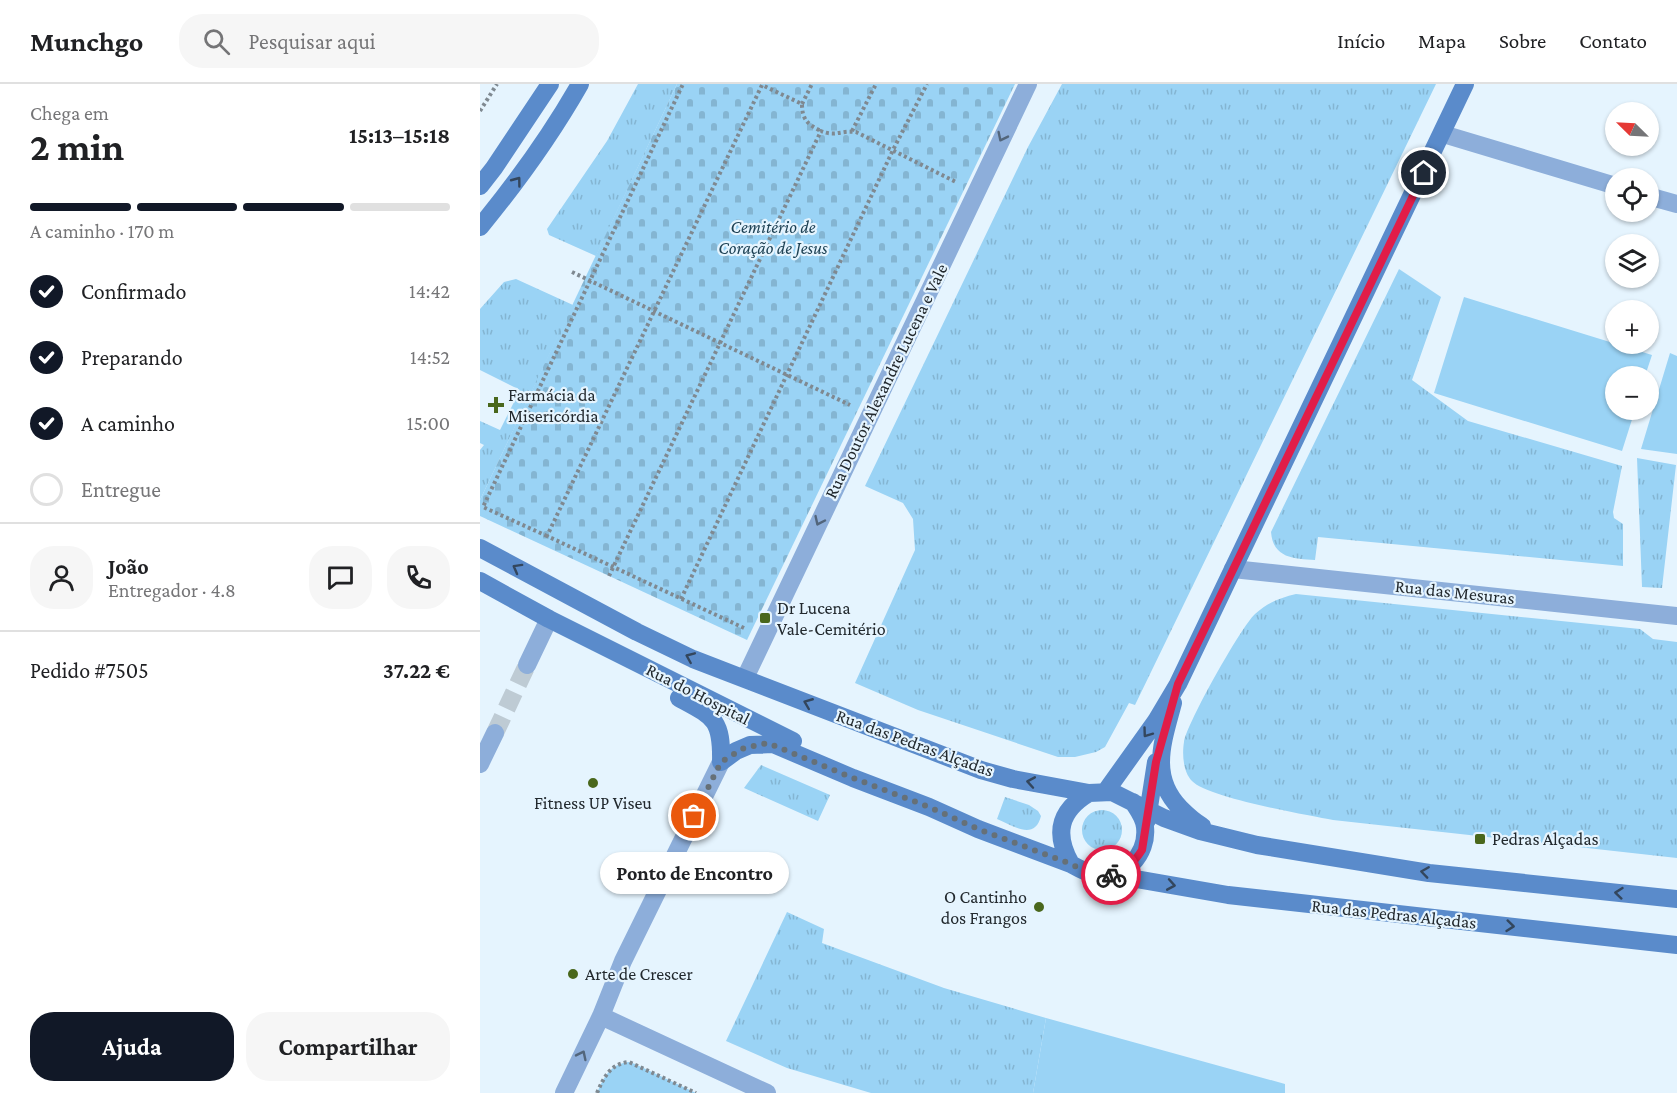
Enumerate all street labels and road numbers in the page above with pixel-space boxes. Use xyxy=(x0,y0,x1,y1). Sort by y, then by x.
street label: Rua Doutor Alexandre Lucena e Vale xyxy=(820,260,952,502)
street label: Rua das Mesuras xyxy=(1394,576,1516,608)
street label: Rua do Hospital xyxy=(643,659,753,729)
street label: Rua das Pedras Alçadas xyxy=(834,705,996,781)
street label: Rua das Pedras Alçadas xyxy=(1311,895,1477,933)

